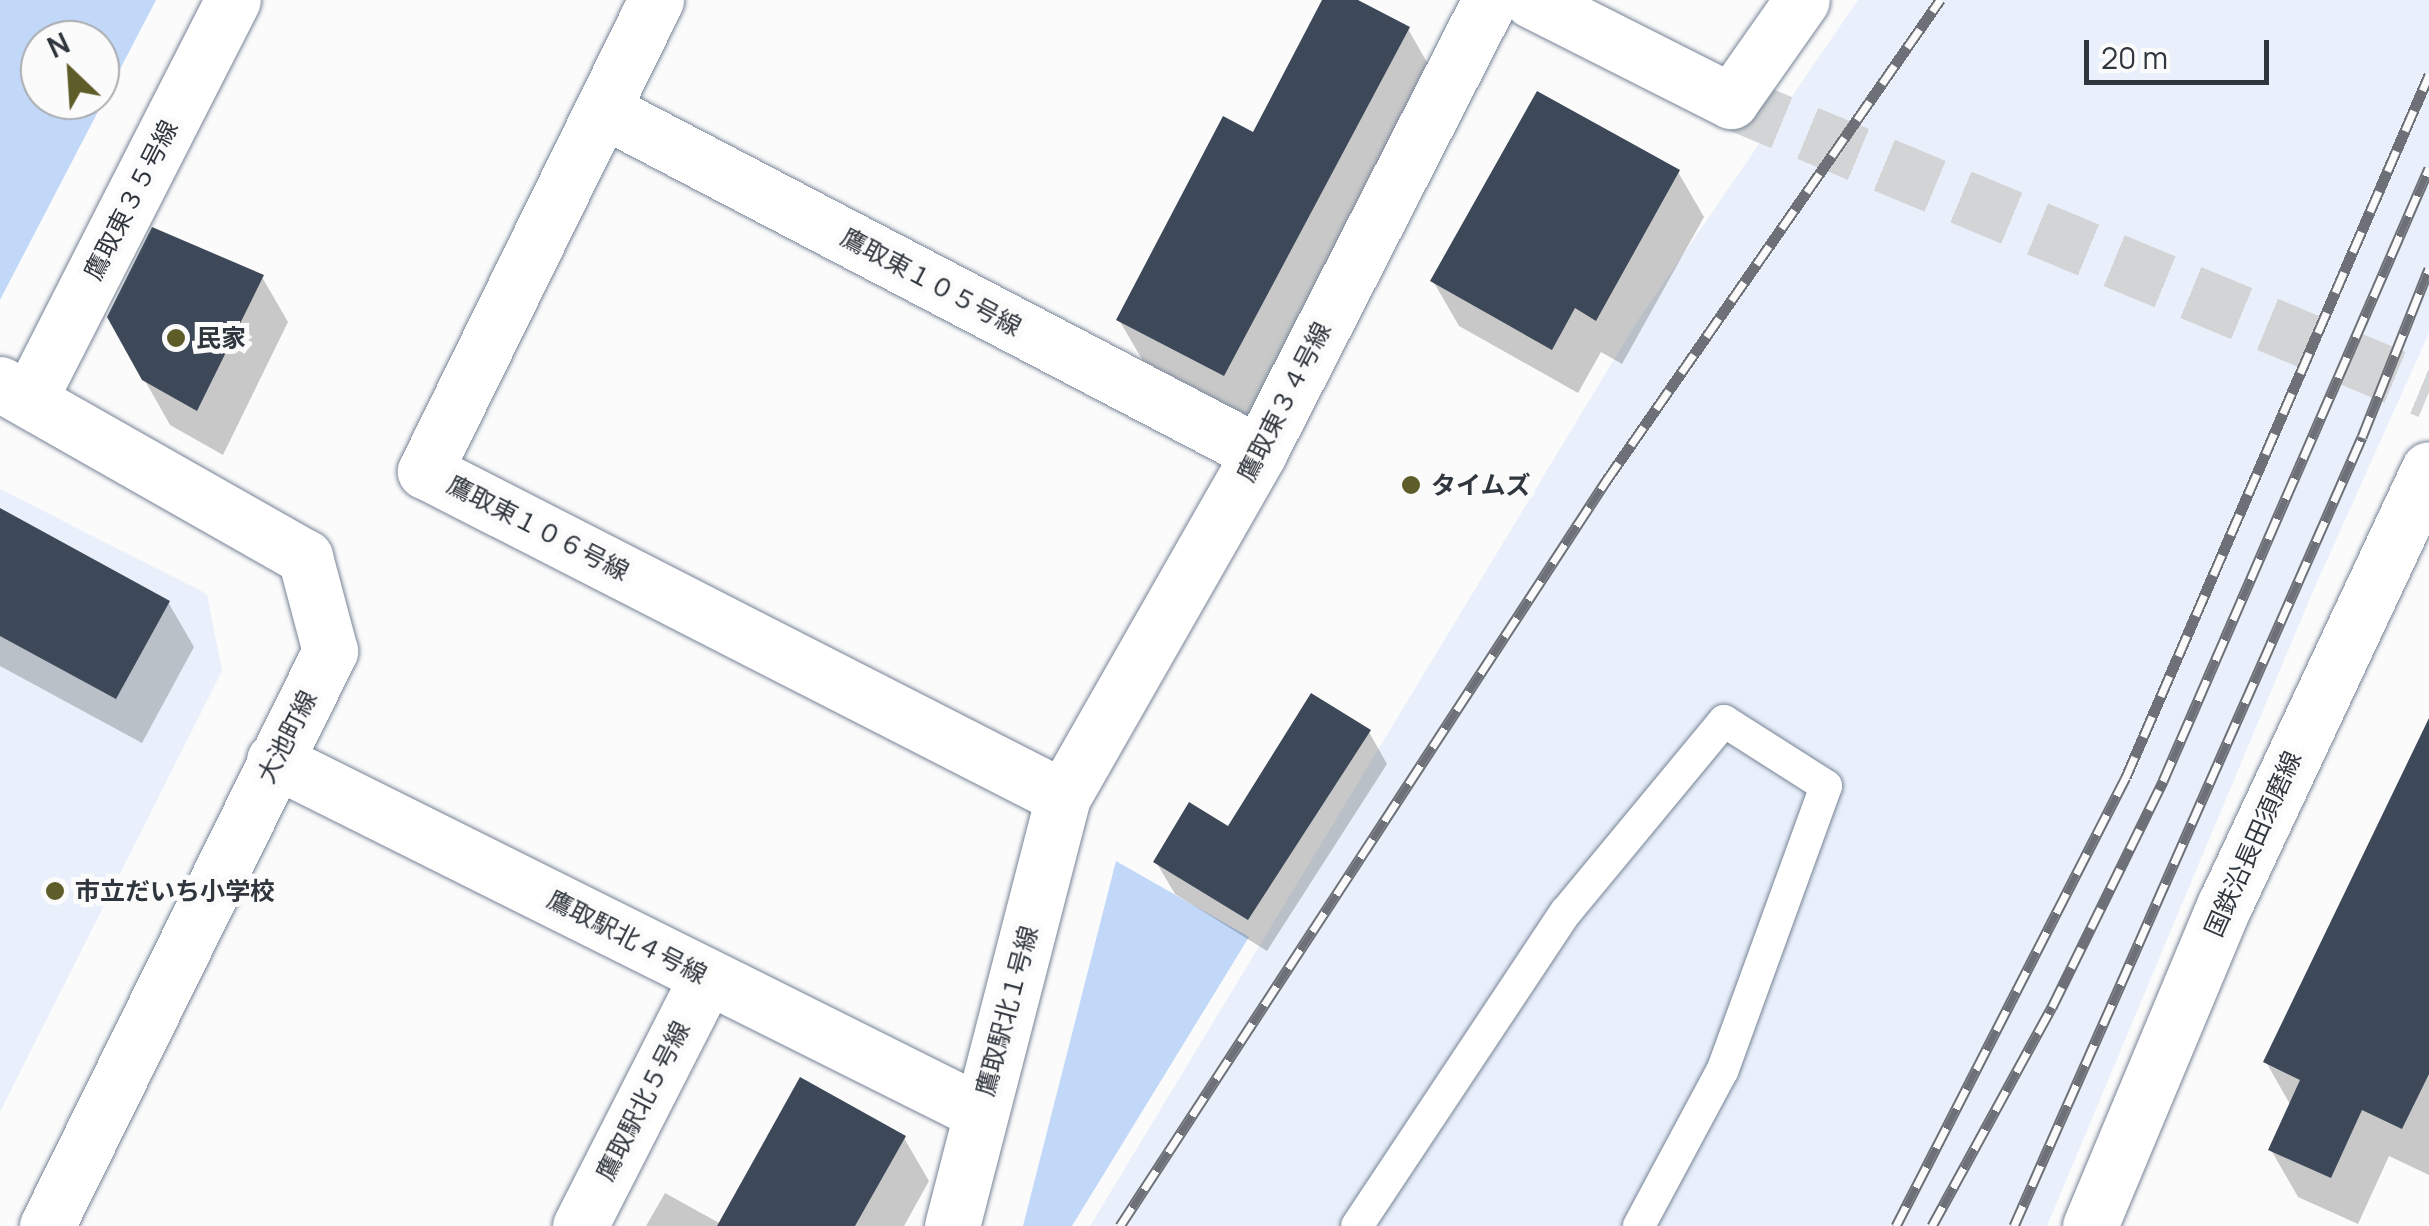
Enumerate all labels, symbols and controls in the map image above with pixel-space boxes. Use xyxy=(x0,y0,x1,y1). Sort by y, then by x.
north arrow xyxy=(20,20,120,120)
scale bar xyxy=(2089,20,2274,82)
text: N xyxy=(41,23,75,66)
text: 20 m xyxy=(2101,37,2168,78)
street label: 鷹取東３５号線 xyxy=(78,115,184,285)
street label: 鷹取東１０５号線 xyxy=(836,222,1026,342)
street label: 鷹取東３４号線 xyxy=(1231,317,1337,487)
place label: 民家 xyxy=(196,323,246,353)
marker: 民家 xyxy=(165,327,187,349)
street label: 鷹取東１０６号線 xyxy=(442,469,634,587)
place label: タイムズ xyxy=(1431,470,1531,500)
marker: タイムズ xyxy=(1400,474,1422,496)
street label: 大池町線 xyxy=(251,686,323,788)
street label: 国鉄沿長田須磨線 xyxy=(2199,747,2307,941)
place label: 市立だいち小学校 xyxy=(75,876,275,906)
marker: 市立だいち小学校 xyxy=(44,880,66,902)
street label: 鷹取駅北４号線 xyxy=(542,884,712,990)
street label: 鷹取駅北１号線 xyxy=(970,923,1044,1099)
street label: 鷹取駅北５号線 xyxy=(590,1016,696,1186)

